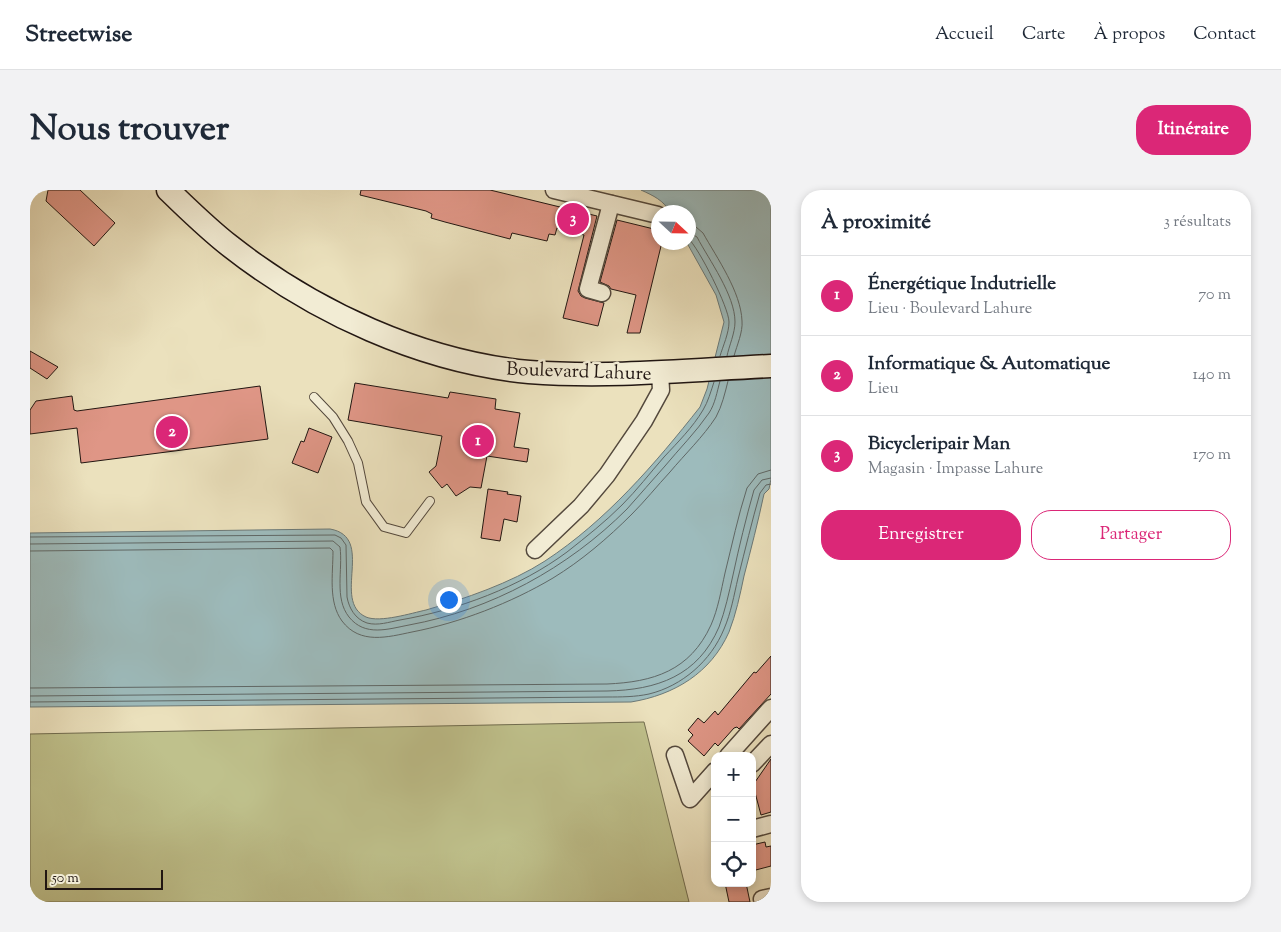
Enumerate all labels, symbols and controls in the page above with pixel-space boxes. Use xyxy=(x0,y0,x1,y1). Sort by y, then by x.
text: Streetwise xyxy=(25,18,132,52)
text: Accueil xyxy=(935,22,994,48)
text: Carte xyxy=(1022,22,1066,48)
text: À propos xyxy=(1094,22,1165,48)
text: Contact xyxy=(1193,22,1256,48)
text: Nous trouver xyxy=(30,105,229,156)
button: Itinéraire xyxy=(1136,105,1251,155)
pin: 3 xyxy=(557,200,589,238)
north arrow xyxy=(651,205,696,250)
text: À proximité xyxy=(821,208,931,238)
text: 3 résultats xyxy=(1163,211,1231,234)
text: Énergétique Indutrielle xyxy=(868,271,1056,298)
text: 1 xyxy=(834,284,840,307)
text: 70 m xyxy=(1198,284,1231,307)
text: Lieu · Boulevard Lahure xyxy=(868,298,1032,321)
text: Informatique & Automatique xyxy=(868,351,1110,378)
street label: Boulevard Lahure xyxy=(506,356,652,389)
text: 2 xyxy=(833,364,841,387)
text: 140 m xyxy=(1193,364,1231,387)
text: Lieu xyxy=(868,378,899,401)
pin: 2 xyxy=(156,413,188,451)
pin: 1 xyxy=(462,422,494,460)
text: Bicycleripair Man xyxy=(868,431,1011,458)
text: 3 xyxy=(834,444,840,467)
text: 170 m xyxy=(1193,444,1231,467)
text: Magasin · Impasse Lahure xyxy=(868,458,1043,481)
button: Enregistrer xyxy=(821,510,1021,560)
button: Partager xyxy=(1031,510,1231,560)
your location xyxy=(436,587,462,613)
map controls xyxy=(711,752,756,887)
button: + xyxy=(711,752,756,797)
button: − xyxy=(711,797,756,842)
button: locate xyxy=(711,842,756,887)
scale bar xyxy=(45,867,162,890)
text: 50 m xyxy=(52,869,79,889)

